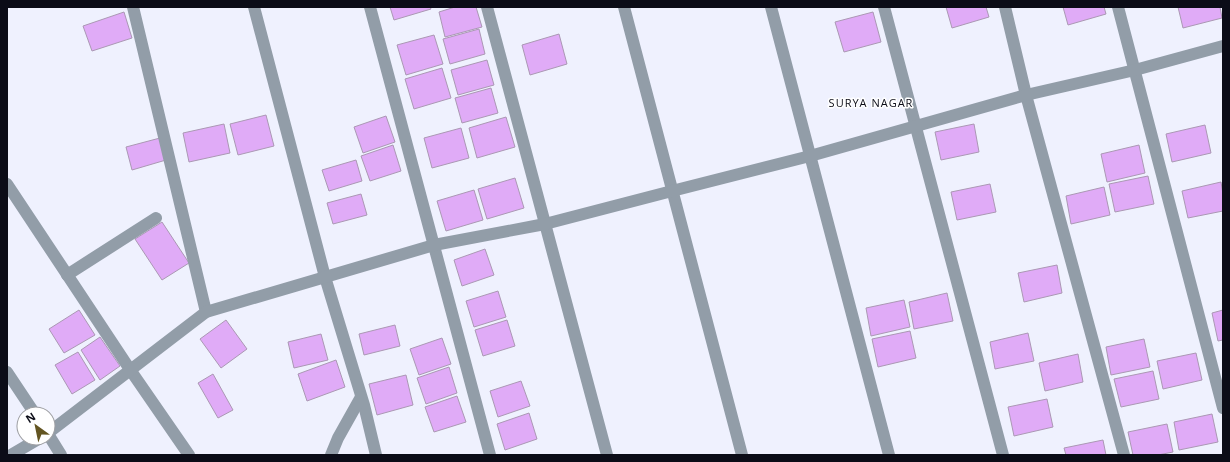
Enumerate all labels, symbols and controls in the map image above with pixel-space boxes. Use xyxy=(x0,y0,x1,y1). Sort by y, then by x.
district label: SURYA NAGAR xyxy=(829,95,913,110)
north arrow xyxy=(16,406,56,446)
text: N xyxy=(22,408,38,426)

